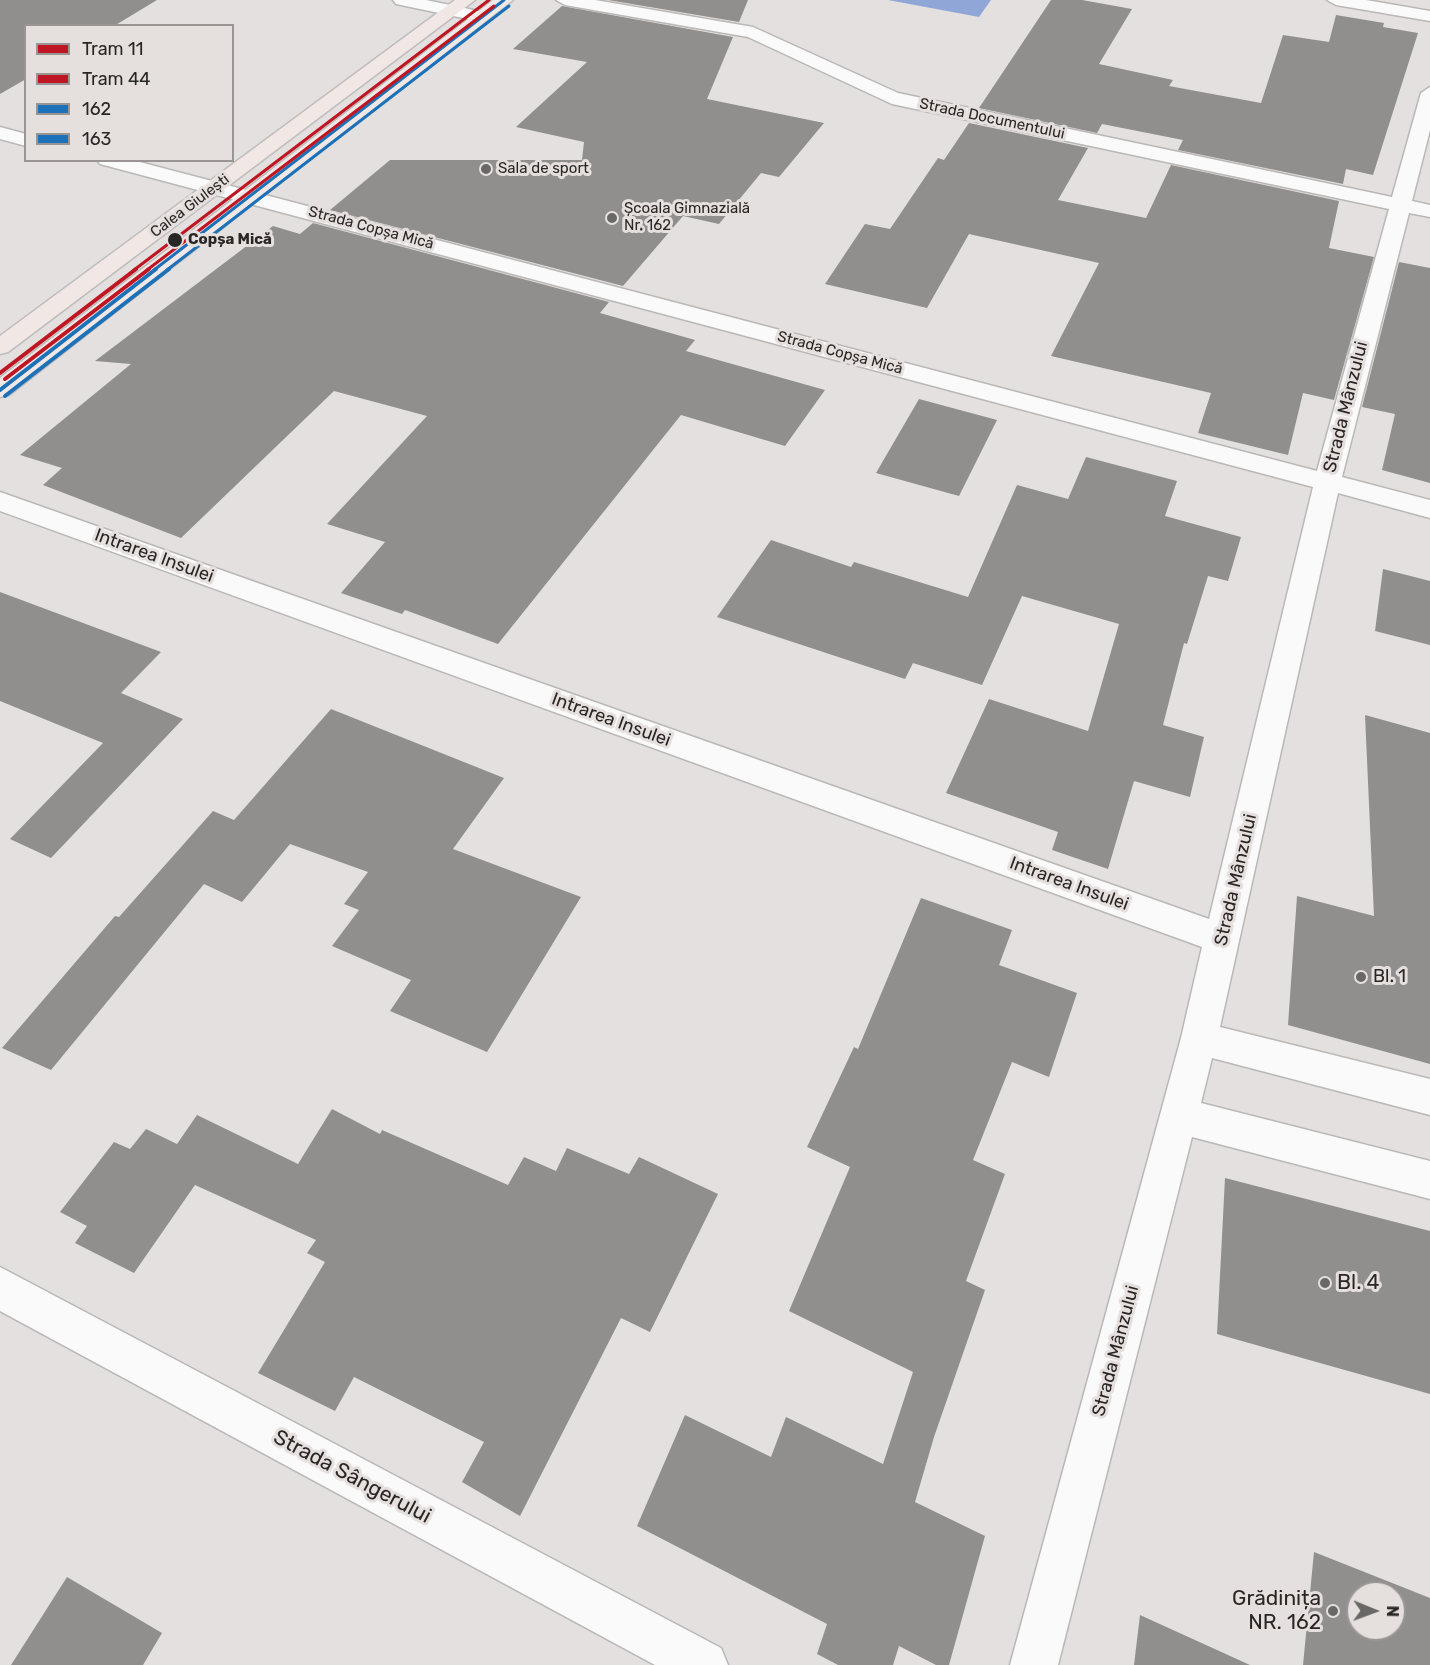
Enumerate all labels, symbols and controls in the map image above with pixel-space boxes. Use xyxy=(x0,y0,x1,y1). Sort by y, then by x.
legend xyxy=(24,24,234,162)
text: Tram 11 xyxy=(82,38,143,60)
text: Tram 44 xyxy=(82,68,150,90)
street label: Strada Documentului xyxy=(918,95,1066,143)
text: 162 xyxy=(82,98,111,120)
text: 163 xyxy=(82,128,111,150)
place label: Sala de sport xyxy=(498,160,589,178)
marker: Sala de sport xyxy=(479,162,493,176)
street label: Calea Giulești xyxy=(147,170,233,242)
place label: Școala Gimnazială Nr. 162 xyxy=(624,200,750,235)
street label: Strada Copșa Mică xyxy=(306,203,436,253)
marker: Școala Gimnazială Nr. 162 xyxy=(605,211,619,225)
marker: Copșa Mică xyxy=(166,231,184,249)
place label: Copșa Mică xyxy=(188,231,272,249)
street label: Strada Copșa Mică xyxy=(775,328,905,378)
street label: Strada Mânzului xyxy=(1319,339,1373,475)
street label: Intrarea Insulei xyxy=(92,524,216,588)
street label: Intrarea Insulei xyxy=(549,688,673,752)
street label: Strada Mânzului xyxy=(1210,812,1262,948)
street label: Intrarea Insulei xyxy=(1007,852,1131,916)
place label: Bl. 1 xyxy=(1373,966,1406,988)
marker: Bl. 1 xyxy=(1354,970,1368,984)
place label: Bl. 4 xyxy=(1337,1270,1380,1296)
marker: Bl. 4 xyxy=(1318,1276,1332,1290)
street label: Strada Mânzului xyxy=(1088,1283,1144,1419)
street label: Strada Sângerului xyxy=(269,1425,435,1529)
north arrow xyxy=(1346,1581,1406,1641)
place label: Grădinița NR. 162 xyxy=(1232,1586,1321,1636)
marker: Grădinița NR. 162 xyxy=(1326,1604,1340,1618)
text: N xyxy=(1383,1605,1402,1617)

